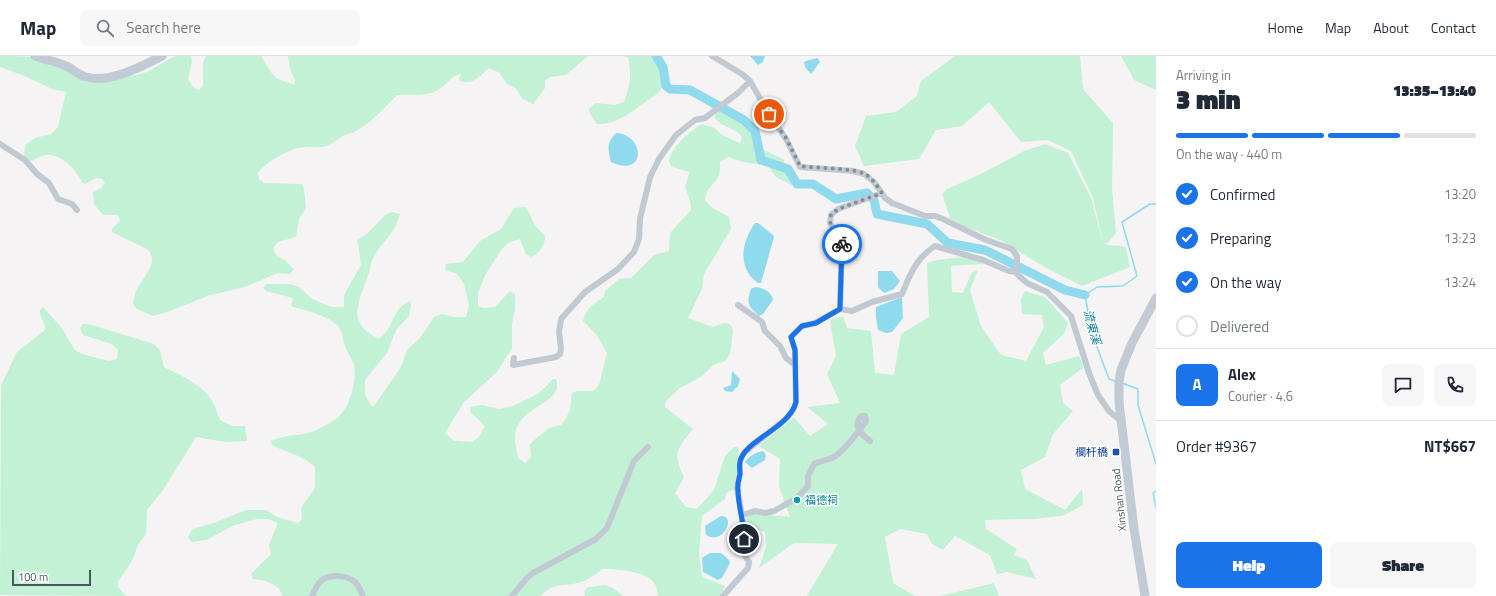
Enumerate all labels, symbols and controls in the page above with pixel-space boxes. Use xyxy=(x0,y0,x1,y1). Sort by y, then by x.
search box xyxy=(80,10,360,46)
text: Map xyxy=(20,13,56,42)
text: Search here xyxy=(126,16,201,39)
icon: search xyxy=(94,17,116,39)
text: Home xyxy=(1268,17,1303,38)
text: Map xyxy=(1325,17,1351,38)
text: About xyxy=(1373,17,1409,38)
text: Contact xyxy=(1431,17,1476,38)
text: Arriving in xyxy=(1176,65,1231,85)
text: 13:35–13:40 xyxy=(1393,79,1476,102)
text: 3 min xyxy=(1176,80,1241,119)
pin xyxy=(752,97,786,131)
icon: bag xyxy=(758,103,780,125)
text: On the way · 440 m xyxy=(1176,144,1282,164)
icon: check xyxy=(1176,183,1198,205)
text: Confirmed xyxy=(1210,183,1275,206)
text: 13:20 xyxy=(1444,184,1476,204)
courier xyxy=(822,224,862,264)
icon: check xyxy=(1176,227,1198,249)
text: Preparing xyxy=(1210,227,1271,250)
text: 13:23 xyxy=(1444,228,1476,248)
icon: bike xyxy=(831,233,853,255)
icon: check xyxy=(1176,271,1198,293)
text: On the way xyxy=(1210,271,1282,294)
text: 13:24 xyxy=(1444,272,1476,292)
water label: 流東溪 xyxy=(1079,307,1107,349)
text: Delivered xyxy=(1210,315,1269,338)
text: Alex xyxy=(1228,363,1256,386)
button: chat xyxy=(1382,364,1424,406)
button: phone xyxy=(1434,364,1476,406)
text: A xyxy=(1192,373,1202,396)
text: Courier · 4.6 xyxy=(1228,386,1293,406)
text: Order #9367 xyxy=(1176,435,1257,458)
text: NT$667 xyxy=(1424,435,1476,458)
place label: 欄杆橋 xyxy=(1075,444,1108,460)
marker: 欄杆橋 xyxy=(1111,447,1121,457)
street label: Xinshan Road xyxy=(1108,468,1130,532)
place label: 福德祠 xyxy=(805,492,838,508)
marker: 福德祠 xyxy=(792,495,802,505)
pin xyxy=(727,522,761,556)
icon: home xyxy=(733,528,755,550)
button: Help xyxy=(1176,542,1322,588)
button: Share xyxy=(1330,542,1476,588)
scale bar xyxy=(12,568,91,587)
text: 100 m xyxy=(18,569,48,585)

